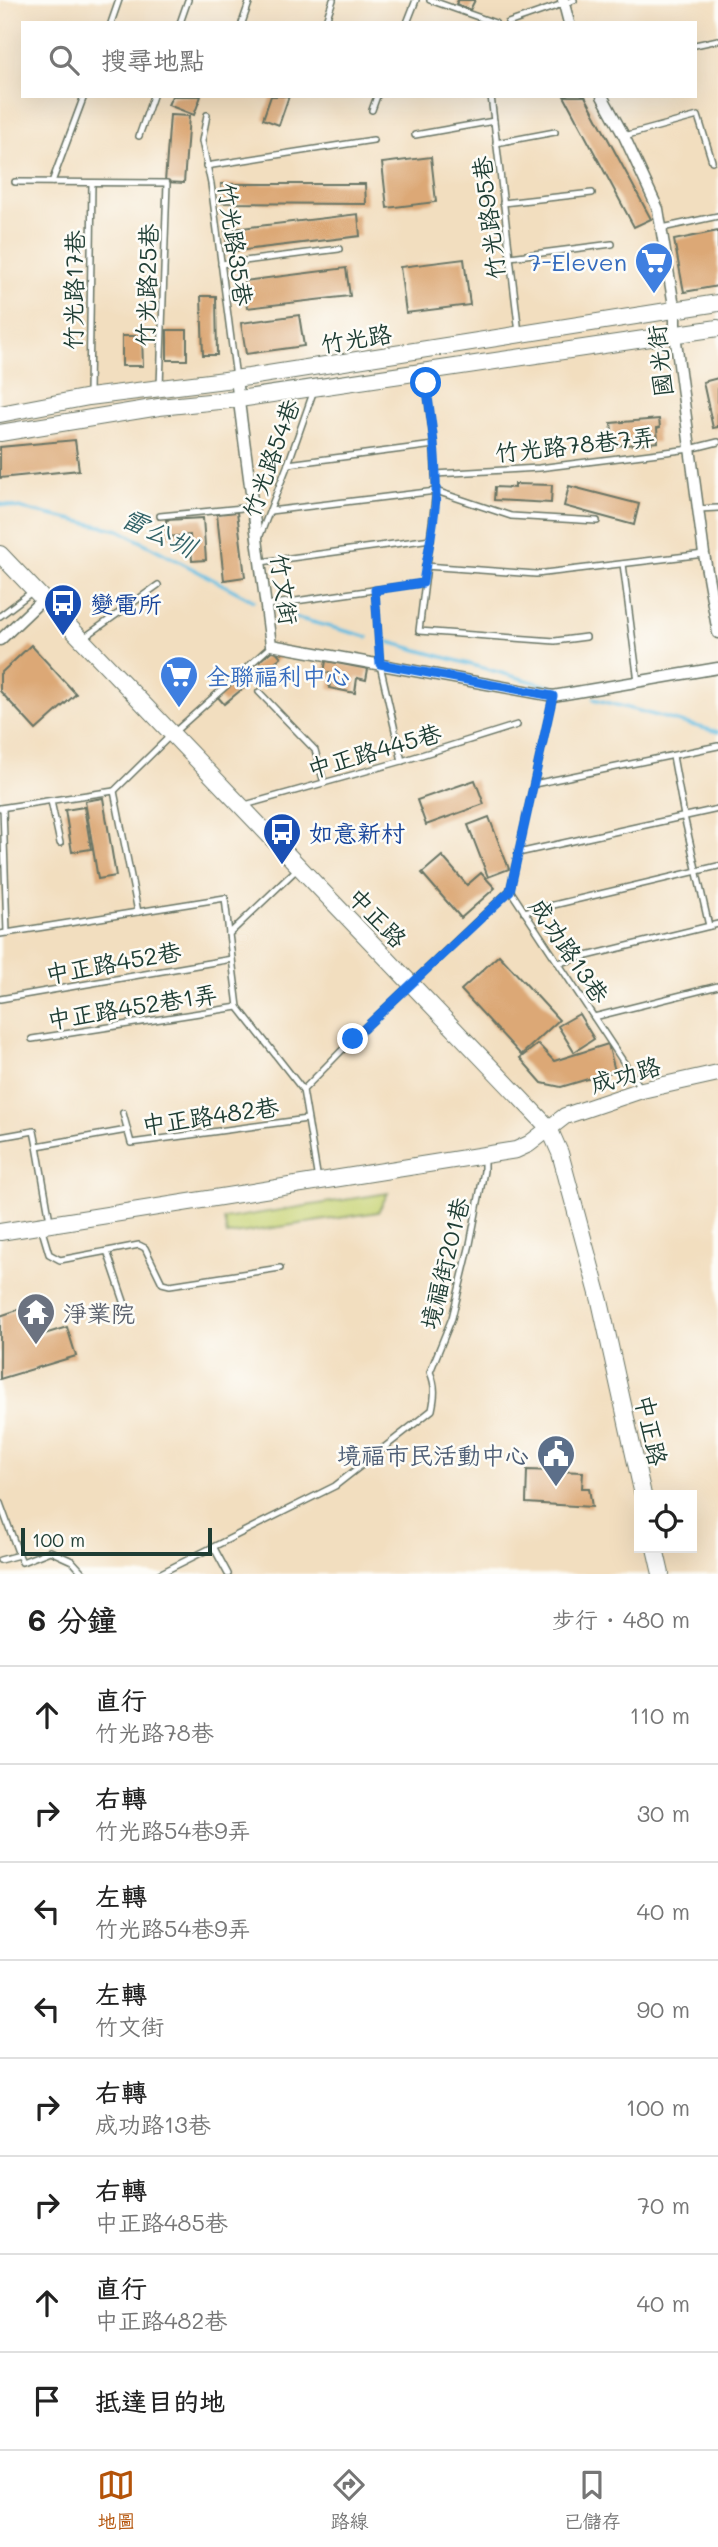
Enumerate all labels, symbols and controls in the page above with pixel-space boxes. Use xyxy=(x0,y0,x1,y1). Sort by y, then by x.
search box xyxy=(21,21,697,98)
icon: search xyxy=(45,41,83,79)
text: 搜尋地點 xyxy=(101,43,205,77)
street label: 竹光路95巷 xyxy=(465,154,511,282)
street label: 竹光路35巷 xyxy=(212,180,260,308)
street label: 竹光路25巷 xyxy=(128,223,164,347)
street label: 竹光路17巷 xyxy=(56,230,90,350)
supermarket icon: 7-Eleven xyxy=(633,240,675,295)
place label: 7-Eleven xyxy=(528,246,627,277)
street label: 竹光路 xyxy=(318,317,394,359)
street label: 國光街 xyxy=(640,324,678,398)
route start xyxy=(410,367,441,398)
street label: 竹光路54巷 xyxy=(234,394,306,522)
street label: 竹光路78巷7弄 xyxy=(493,420,657,468)
water label: 雷公圳 xyxy=(116,500,204,565)
street label: 竹文街 xyxy=(265,551,305,627)
bus stop icon: 變電所 xyxy=(42,582,84,637)
place label: 變電所 xyxy=(90,588,162,619)
supermarket icon: 全聯福利中心 xyxy=(158,654,200,709)
place label: 全聯福利中心 xyxy=(206,660,350,691)
street label: 中正路445巷 xyxy=(303,716,445,784)
bus stop icon: 如意新村 xyxy=(261,811,303,866)
place label: 如意新村 xyxy=(309,817,405,848)
street label: 中正路 xyxy=(342,880,414,954)
street label: 成功路13巷 xyxy=(523,891,617,1009)
street label: 中正路452巷 xyxy=(43,935,183,989)
street label: 中正路452巷1弄 xyxy=(45,977,219,1035)
route end xyxy=(337,1023,368,1054)
street label: 成功路 xyxy=(586,1049,664,1099)
street label: 中正路482巷 xyxy=(140,1090,280,1140)
street label: 境福街201巷 xyxy=(413,1194,475,1332)
temple icon: 淨業院 xyxy=(15,1291,57,1346)
place label: 淨業院 xyxy=(63,1297,135,1328)
street label: 中正路 xyxy=(629,1392,675,1468)
public building icon: 境福市民活動中心 xyxy=(535,1433,577,1488)
place label: 境福市民活動中心 xyxy=(337,1439,529,1470)
map controls xyxy=(634,1490,697,1553)
button: locate xyxy=(634,1490,697,1553)
scale bar xyxy=(21,1525,212,1557)
text: 100 m xyxy=(32,1527,85,1552)
text: 6 分鐘 xyxy=(28,1599,117,1639)
text: 步行 · 480 m xyxy=(552,1604,690,1634)
text: 直行 xyxy=(95,1683,147,1717)
icon: ahead xyxy=(28,1696,66,1734)
text: 110 m xyxy=(630,1700,690,1730)
text: 竹光路78巷 xyxy=(95,1717,214,1747)
text: 右轉 xyxy=(95,1781,147,1815)
icon: right xyxy=(28,1794,66,1832)
text: 30 m xyxy=(637,1798,690,1828)
text: 竹光路54巷9弄 xyxy=(95,1815,251,1845)
text: 左轉 xyxy=(95,1879,147,1913)
icon: left xyxy=(28,1892,66,1930)
text: 40 m xyxy=(637,1896,690,1926)
text: 竹光路54巷9弄 xyxy=(95,1913,251,1943)
text: 左轉 xyxy=(95,1977,147,2011)
icon: left xyxy=(28,1990,66,2028)
text: 90 m xyxy=(637,1994,690,2024)
text: 竹文街 xyxy=(95,2011,164,2041)
text: 右轉 xyxy=(95,2075,147,2109)
icon: right xyxy=(28,2088,66,2126)
text: 100 m xyxy=(626,2092,690,2122)
text: 成功路13巷 xyxy=(95,2109,211,2139)
text: 右轉 xyxy=(95,2173,147,2207)
icon: right xyxy=(28,2186,66,2224)
text: 70 m xyxy=(637,2190,690,2220)
text: 中正路485巷 xyxy=(95,2207,228,2237)
text: 直行 xyxy=(95,2271,147,2305)
icon: ahead xyxy=(28,2284,66,2322)
text: 40 m xyxy=(637,2288,690,2318)
text: 中正路482巷 xyxy=(95,2305,227,2335)
icon: arrive xyxy=(28,2382,66,2420)
text: 抵達目的地 xyxy=(95,2384,225,2418)
tab: 地圖 xyxy=(97,2466,136,2533)
tab: 路線 xyxy=(330,2466,369,2533)
tab: 已儲存 xyxy=(563,2466,621,2533)

